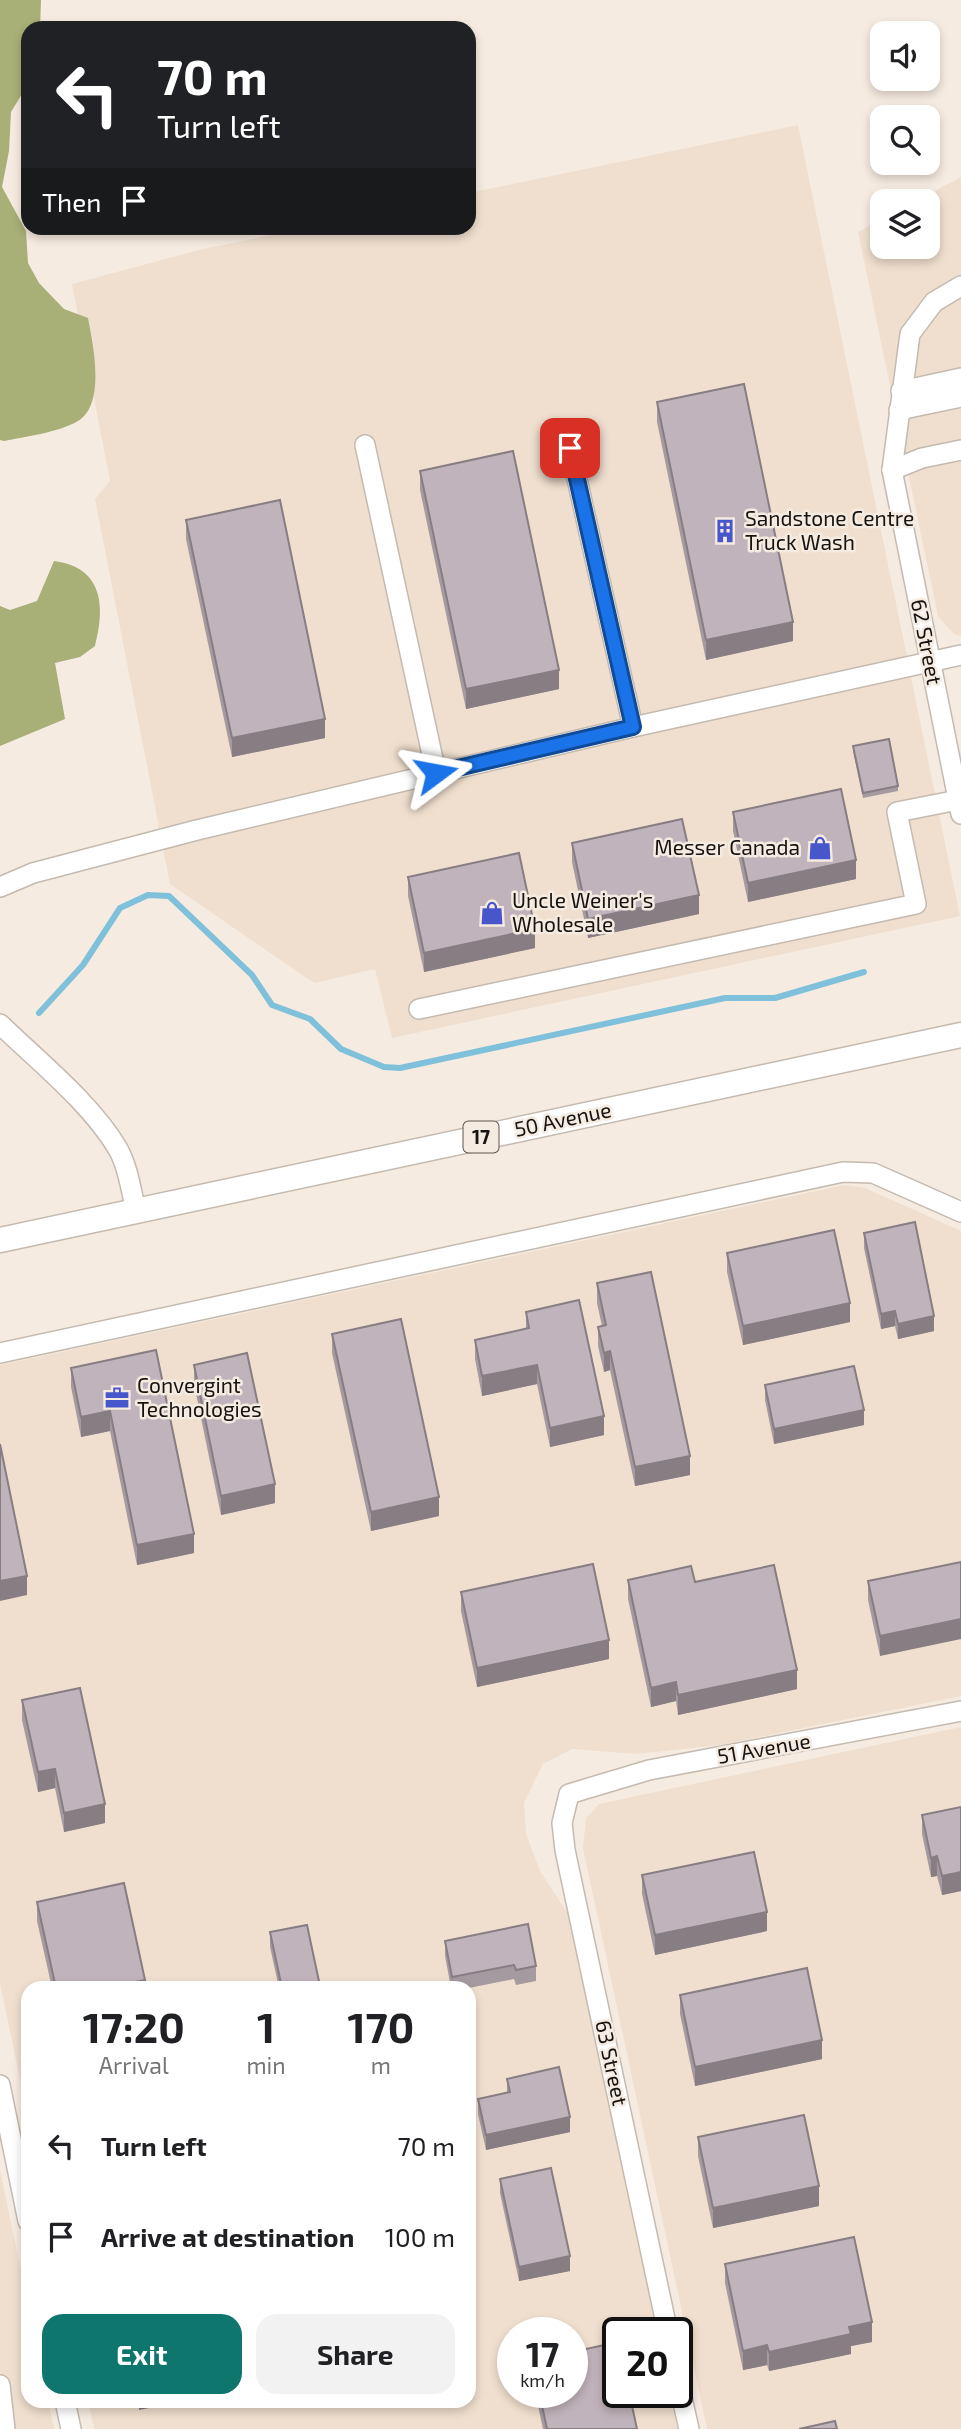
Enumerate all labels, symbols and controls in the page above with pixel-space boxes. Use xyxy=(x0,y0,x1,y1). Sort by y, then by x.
map controls xyxy=(870,21,940,259)
button: sound xyxy=(870,21,940,91)
text: 70 m xyxy=(157,46,268,105)
icon: left xyxy=(42,49,133,140)
button: search xyxy=(870,105,940,175)
text: Turn left xyxy=(157,106,281,144)
icon: arrive xyxy=(115,182,153,220)
text: Then xyxy=(42,186,101,217)
button: layers xyxy=(870,189,940,259)
pin xyxy=(540,418,600,478)
icon: arrive xyxy=(551,429,589,467)
place label: Sandstone Centre Truck Wash xyxy=(745,505,914,554)
building icon: Sandstone Centre Truck Wash xyxy=(711,517,739,545)
street label: 62 Street xyxy=(907,597,948,687)
position arrow xyxy=(399,736,473,810)
place label: Messer Canada xyxy=(654,834,800,859)
shop icon: Messer Canada xyxy=(806,834,834,862)
place label: Uncle Weiner's Wholesale xyxy=(512,887,653,936)
shop icon: Uncle Weiner's Wholesale xyxy=(478,899,506,927)
street label: 50 Avenue xyxy=(512,1096,613,1141)
road number: 17 xyxy=(463,1121,498,1152)
place label: Convergint Technologies xyxy=(137,1372,262,1421)
office icon: Convergint Technologies xyxy=(103,1384,131,1412)
street label: 51 Avenue xyxy=(715,1727,812,1768)
text: 17:20 xyxy=(83,2001,185,2051)
text: 1 xyxy=(257,2001,275,2051)
text: 170 xyxy=(347,2001,414,2051)
street label: 63 Street xyxy=(591,2018,634,2108)
text: Arrival xyxy=(99,2051,169,2079)
text: min xyxy=(246,2051,286,2079)
text: m xyxy=(371,2051,391,2079)
icon: left xyxy=(42,2127,80,2165)
text: Turn left xyxy=(101,2130,207,2161)
text: 70 m xyxy=(397,2130,455,2161)
icon: arrive xyxy=(42,2218,80,2256)
text: Arrive at destination xyxy=(101,2221,354,2252)
text: 100 m xyxy=(385,2221,455,2252)
button: Exit xyxy=(42,2314,242,2394)
button: Share xyxy=(256,2314,455,2394)
speed limit sign: 20 xyxy=(602,2317,693,2408)
text: 17 xyxy=(526,2332,559,2374)
text: km/h xyxy=(520,2369,565,2391)

